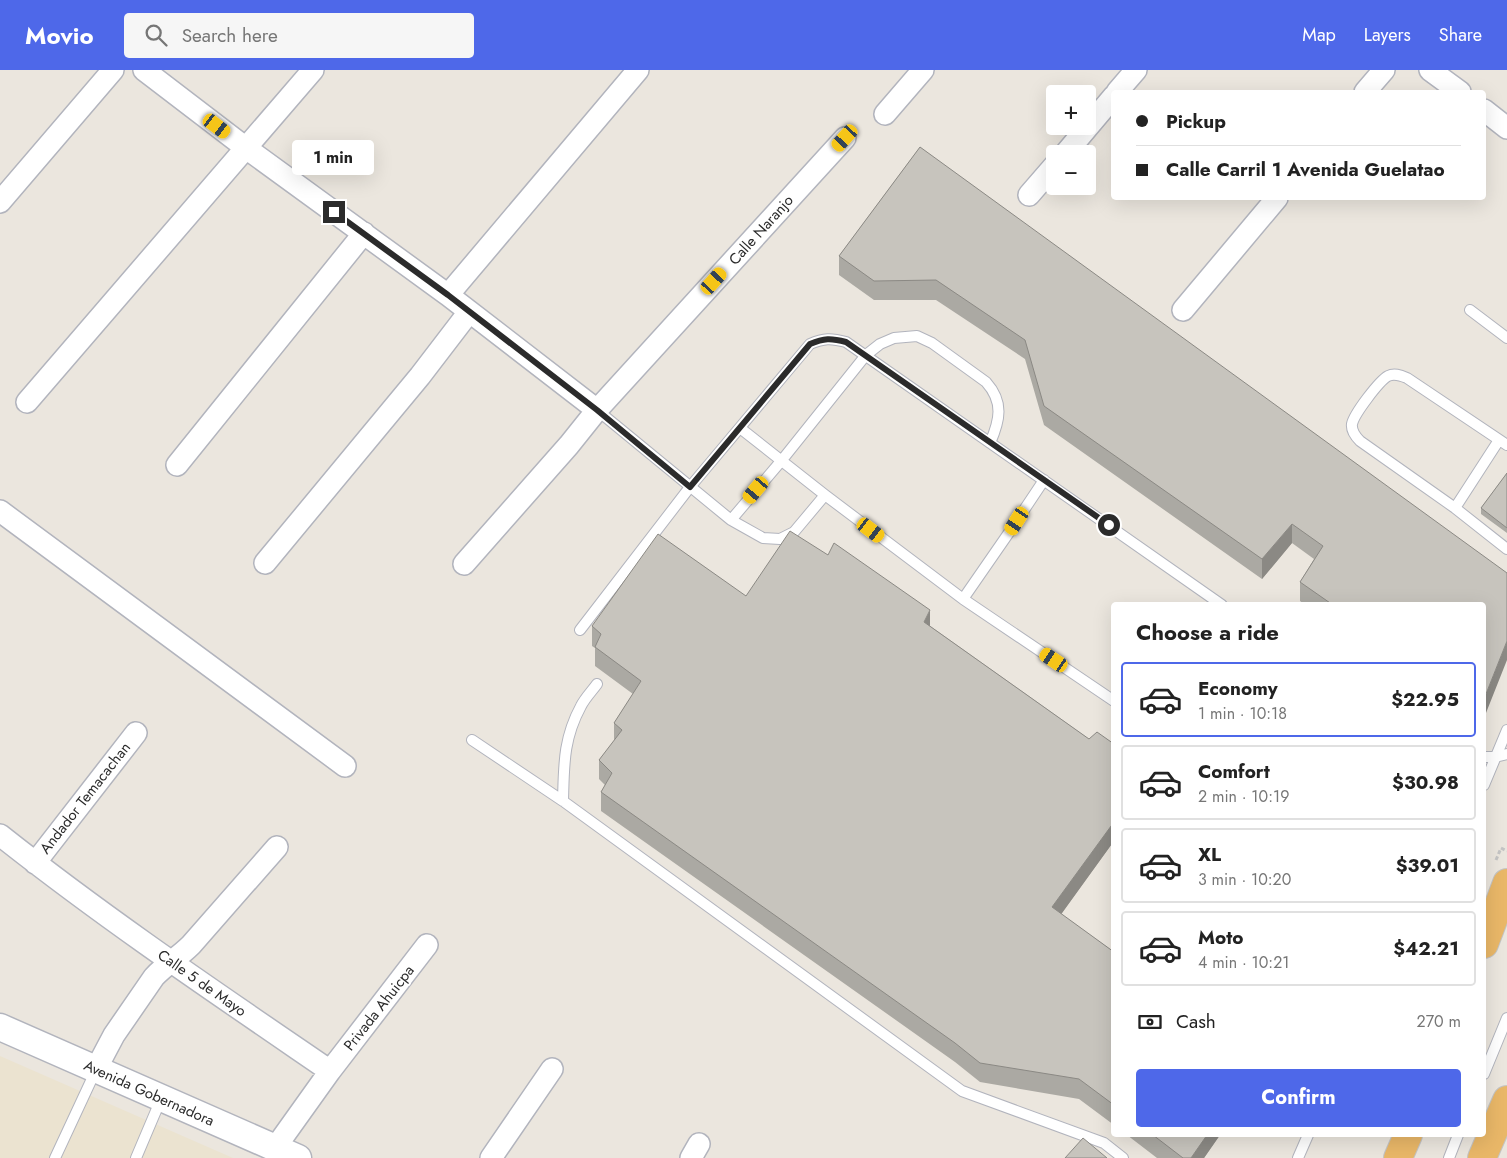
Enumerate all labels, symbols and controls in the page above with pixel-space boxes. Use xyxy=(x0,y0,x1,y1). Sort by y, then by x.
search box xyxy=(124,13,474,58)
text: Movio xyxy=(25,18,94,53)
icon: search xyxy=(142,21,170,49)
text: Search here xyxy=(182,22,278,49)
text: Map xyxy=(1302,22,1336,48)
text: Layers xyxy=(1364,22,1411,48)
text: Share xyxy=(1439,22,1482,48)
map controls xyxy=(1046,85,1096,195)
button: + xyxy=(1046,85,1096,135)
text: Pickup xyxy=(1166,108,1226,135)
car xyxy=(200,111,233,141)
car xyxy=(829,122,860,154)
callout: 1 min xyxy=(293,140,375,174)
button: − xyxy=(1046,145,1096,195)
text: 1 min xyxy=(313,146,353,169)
text: Calle Carril 1 Avenida Guelatao xyxy=(1166,156,1445,183)
street label: Calle Naranjo xyxy=(724,190,798,270)
route end xyxy=(323,201,345,223)
car xyxy=(698,265,729,297)
car xyxy=(740,474,771,506)
car xyxy=(1002,504,1031,538)
route start xyxy=(1098,514,1120,536)
car xyxy=(854,515,887,545)
text: Choose a ride xyxy=(1136,616,1279,648)
car xyxy=(1037,645,1070,675)
text: Economy xyxy=(1198,675,1278,702)
icon: car xyxy=(1138,677,1183,722)
text: $22.95 xyxy=(1391,686,1459,713)
text: 1 min · 10:18 xyxy=(1198,702,1287,725)
street label: Andador Temacachan xyxy=(34,737,136,859)
text: Comfort xyxy=(1198,758,1270,785)
icon: car xyxy=(1138,760,1183,805)
text: $30.98 xyxy=(1392,769,1459,796)
text: 2 min · 10:19 xyxy=(1198,785,1289,808)
text: XL xyxy=(1198,841,1221,868)
icon: car xyxy=(1138,843,1183,888)
text: $39.01 xyxy=(1396,852,1459,879)
text: 3 min · 10:20 xyxy=(1198,868,1291,891)
text: Moto xyxy=(1198,924,1243,951)
icon: car xyxy=(1138,926,1183,971)
text: $42.21 xyxy=(1393,935,1459,962)
street label: Calle 5 de Mayo xyxy=(153,944,251,1022)
text: 4 min · 10:21 xyxy=(1198,951,1289,974)
street label: Privada Ahuicpa xyxy=(338,960,420,1056)
icon: cash xyxy=(1136,1008,1164,1036)
text: Cash xyxy=(1176,1008,1216,1035)
text: 270 m xyxy=(1417,1010,1461,1033)
street label: Avenida Gobernadora xyxy=(80,1054,218,1132)
button: Confirm xyxy=(1136,1069,1461,1127)

